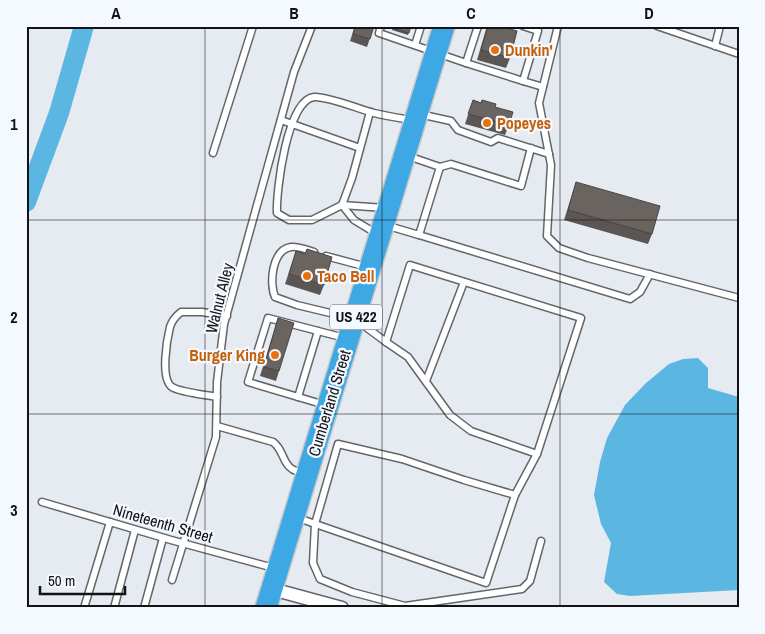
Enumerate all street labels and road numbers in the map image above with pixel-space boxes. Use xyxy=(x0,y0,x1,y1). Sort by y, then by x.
street label: Walnut Alley xyxy=(200,260,238,335)
road number: US 422 xyxy=(330,304,382,330)
street label: Cumberland Street xyxy=(302,347,356,459)
street label: Nineteenth Street xyxy=(111,498,216,548)

